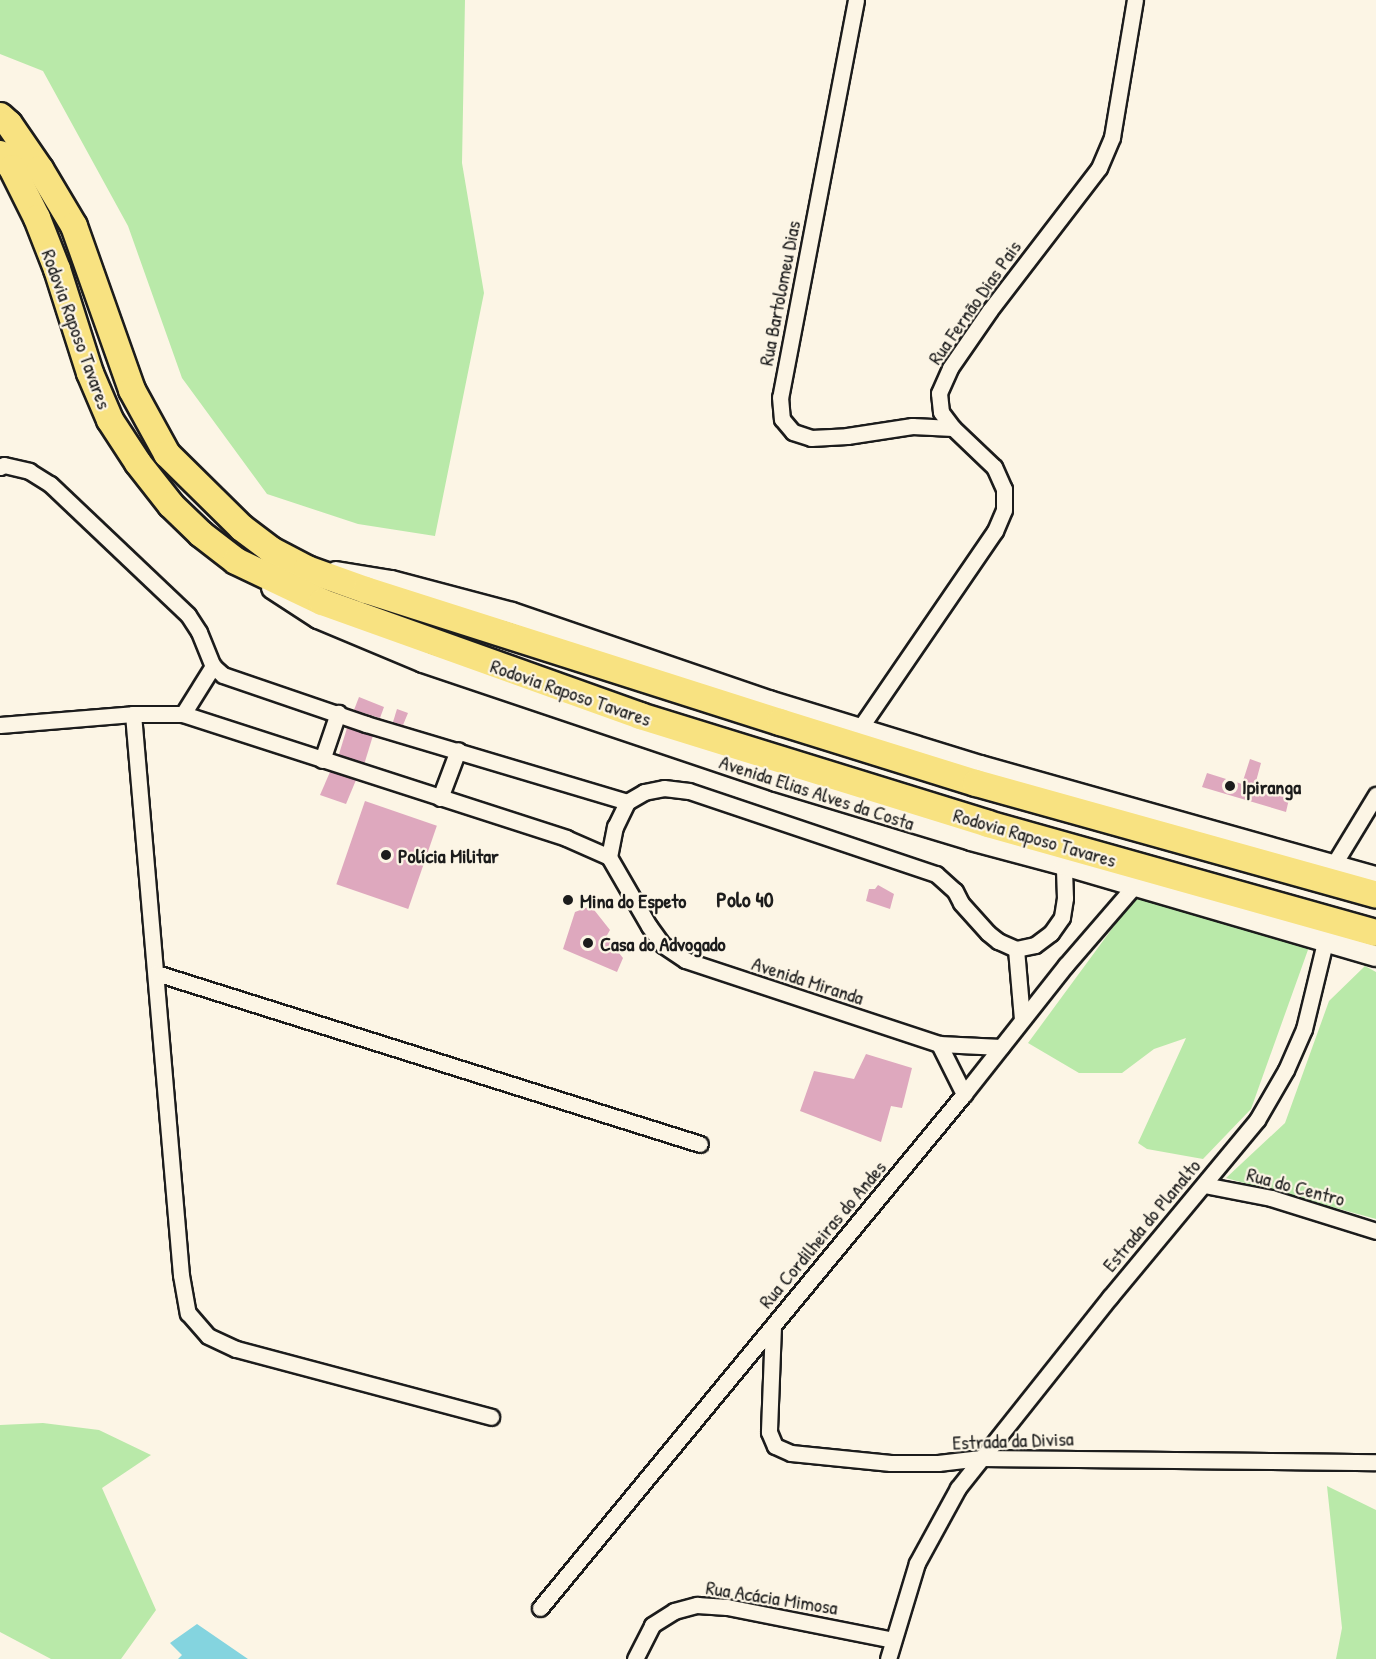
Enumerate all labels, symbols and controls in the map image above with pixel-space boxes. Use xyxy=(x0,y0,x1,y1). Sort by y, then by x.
street label: Rua Bartolomeu Dias xyxy=(753,218,805,368)
street label: Rua Fernão Dias Pais xyxy=(922,235,1026,369)
street label: Rodovia Raposo Tavares xyxy=(37,246,117,412)
street label: Rodovia Raposo Tavares xyxy=(488,653,654,731)
street label: Avenida Elias Alves da Costa xyxy=(717,749,917,835)
place label: Ipiranga xyxy=(1242,774,1301,798)
marker: Ipiranga xyxy=(1223,779,1237,793)
street label: Rodovia Raposo Tavares xyxy=(951,802,1119,872)
place label: Polícia Militar xyxy=(398,843,499,867)
marker: Polícia Militar xyxy=(379,848,393,862)
district label: Polo 40 xyxy=(716,887,774,913)
place label: Mina do Espeto xyxy=(580,888,686,912)
marker: Mina do Espeto xyxy=(561,893,575,907)
place label: Casa do Advogado xyxy=(600,931,726,955)
marker: Casa do Advogado xyxy=(581,936,595,950)
street label: Avenida Miranda xyxy=(749,951,867,1009)
street label: Estrada do Planalto xyxy=(1097,1154,1205,1276)
street label: Rua Cordilheiras do Andes xyxy=(753,1155,891,1313)
street label: Rua do Centro xyxy=(1244,1161,1348,1211)
street label: Estrada da Divisa xyxy=(952,1426,1074,1454)
street label: Rua Acácia Mimosa xyxy=(704,1575,840,1619)

